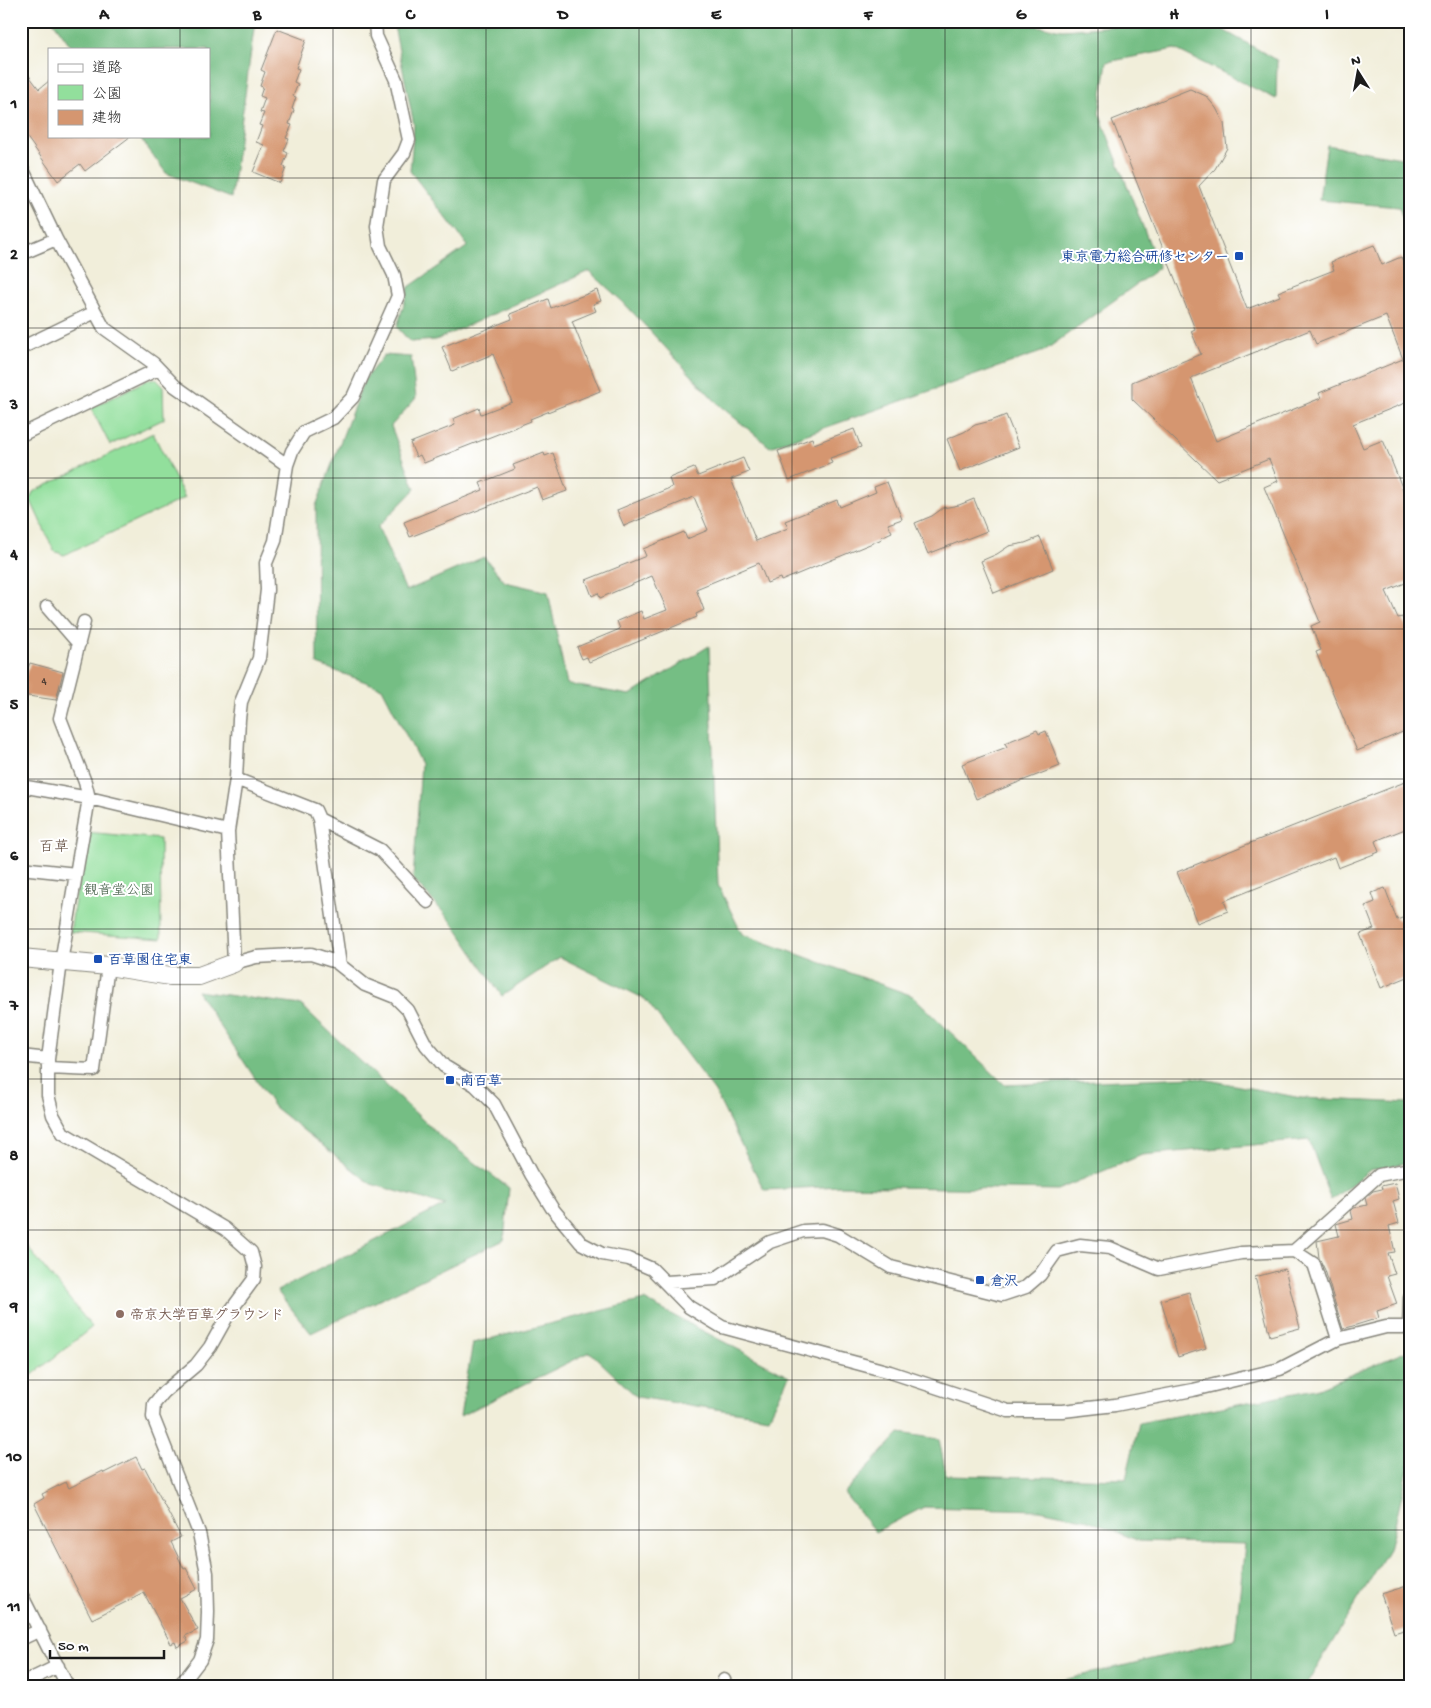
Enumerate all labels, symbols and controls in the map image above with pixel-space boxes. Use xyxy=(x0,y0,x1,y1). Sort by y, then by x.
text: A xyxy=(98,7,110,26)
text: B xyxy=(252,7,262,26)
text: C xyxy=(405,7,416,26)
text: D xyxy=(556,7,569,26)
text: E xyxy=(711,7,722,26)
text: F xyxy=(863,7,874,26)
text: G xyxy=(1016,7,1027,26)
text: H xyxy=(1169,7,1179,26)
text: I xyxy=(1325,7,1329,26)
legend xyxy=(48,48,210,138)
north arrow xyxy=(1334,48,1384,98)
text: N xyxy=(1350,52,1362,71)
text: 道路 xyxy=(92,60,122,78)
text: 公園 xyxy=(92,86,122,104)
text: 1 xyxy=(10,96,17,115)
text: 建物 xyxy=(92,110,122,128)
text: 2 xyxy=(10,247,18,266)
place label: 東京電力総合研修センター xyxy=(1061,249,1229,267)
marker: 東京電力総合研修センター xyxy=(1233,250,1245,262)
text: 3 xyxy=(9,397,18,416)
text: 4 xyxy=(9,547,18,566)
house number: 4 xyxy=(41,676,47,688)
text: 5 xyxy=(10,697,19,716)
district label: 百草 xyxy=(39,838,69,857)
text: 6 xyxy=(10,848,19,867)
park label: 観音堂公園 xyxy=(84,883,154,900)
place label: 百草園住宅東 xyxy=(108,952,192,970)
marker: 百草園住宅東 xyxy=(92,953,104,965)
text: 7 xyxy=(9,998,19,1017)
place label: 南百草 xyxy=(460,1073,502,1091)
marker: 南百草 xyxy=(444,1074,456,1086)
text: 8 xyxy=(10,1148,19,1167)
marker: 倉沢 xyxy=(974,1274,986,1286)
place label: 倉沢 xyxy=(990,1274,1018,1291)
text: 9 xyxy=(9,1299,18,1318)
place label: 帝京大学百草グラウンド xyxy=(130,1307,284,1325)
marker: 帝京大学百草グラウンド xyxy=(114,1308,126,1320)
text: 10 xyxy=(5,1449,22,1468)
text: 11 xyxy=(7,1599,20,1618)
scale bar xyxy=(50,1628,164,1660)
text: 50 m xyxy=(58,1638,89,1656)

